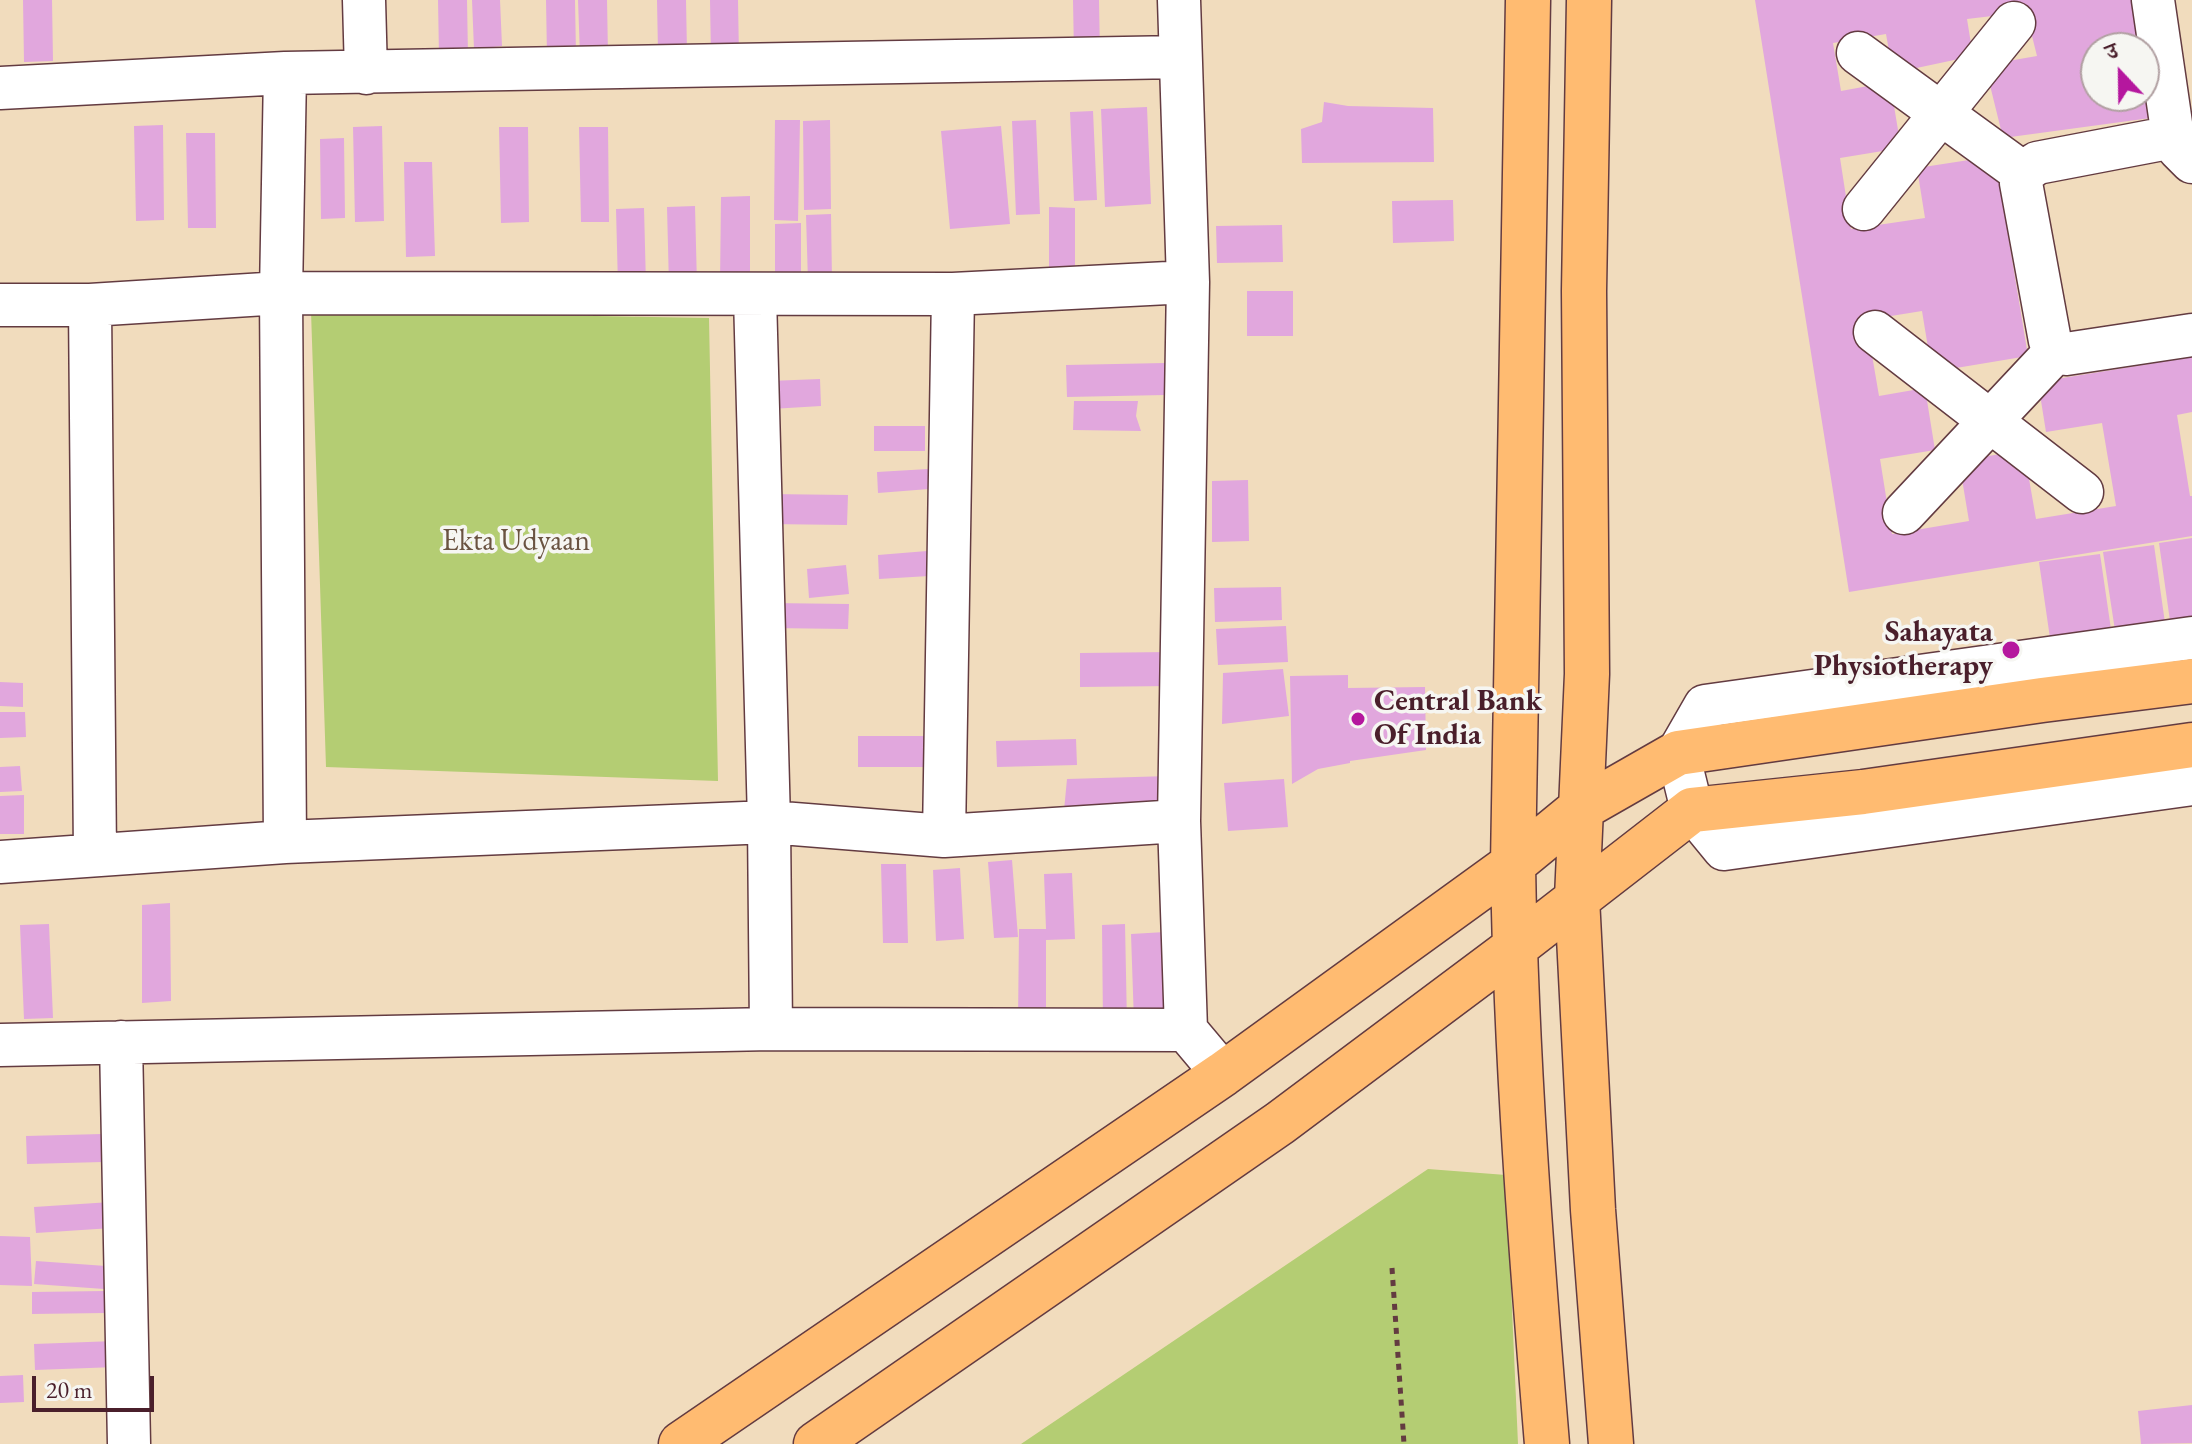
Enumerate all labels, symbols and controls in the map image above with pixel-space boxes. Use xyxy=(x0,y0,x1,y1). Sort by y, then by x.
north arrow xyxy=(2080,32,2160,112)
text: उ xyxy=(2101,36,2122,67)
park label: Ekta Udyaan xyxy=(442,524,590,560)
place label: Sahayata Physiotherapy xyxy=(1814,615,1993,686)
marker: Sahayata Physiotherapy xyxy=(2000,639,2022,661)
place label: Central Bank Of India xyxy=(1374,684,1542,754)
marker: Central Bank Of India xyxy=(1349,710,1367,728)
scale bar xyxy=(36,1360,158,1410)
text: 20 m xyxy=(46,1374,93,1405)

